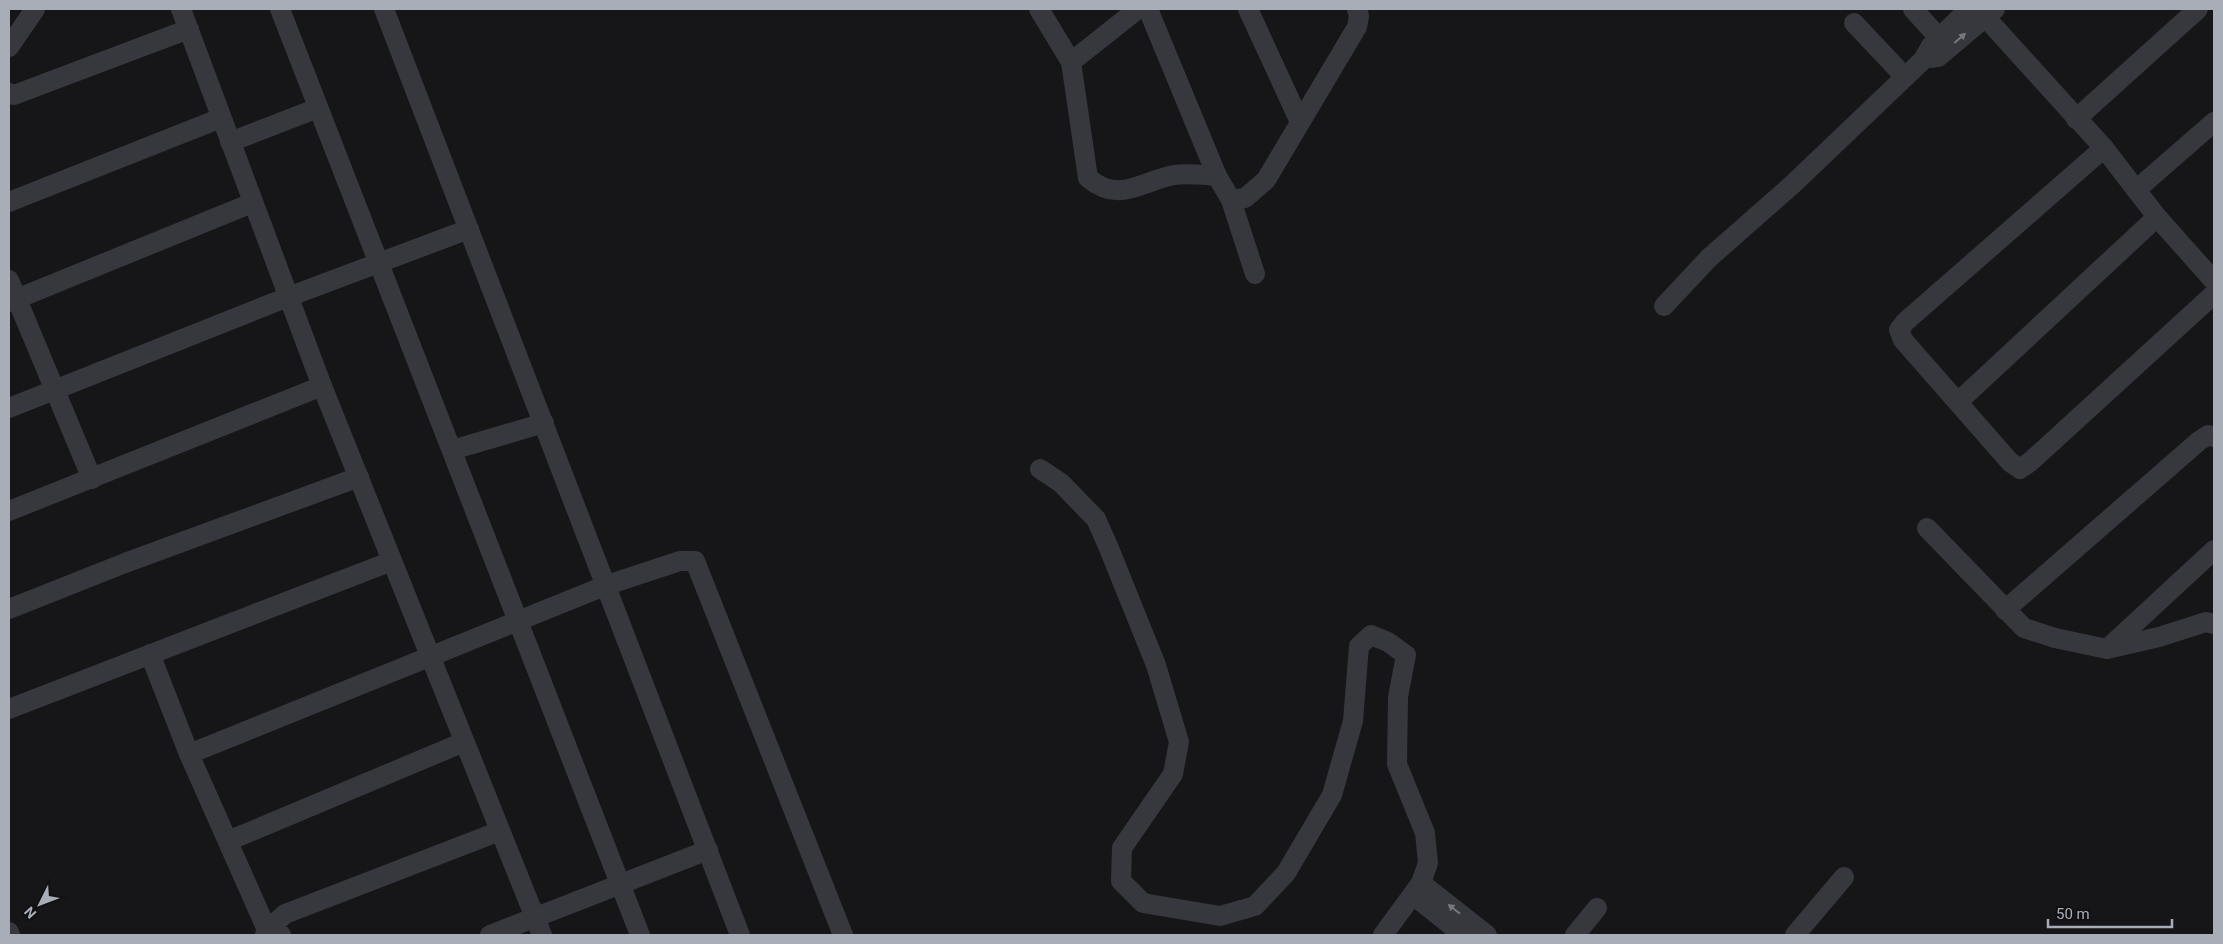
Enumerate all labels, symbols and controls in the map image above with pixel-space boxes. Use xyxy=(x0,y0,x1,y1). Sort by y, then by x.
one-way arrow xyxy=(1954,32,1967,43)
north arrow xyxy=(15,879,65,929)
scale bar xyxy=(2048,896,2172,928)
text: N xyxy=(21,904,40,922)
one-way arrow xyxy=(1448,904,1461,915)
text: 50 m xyxy=(2056,905,2090,923)

